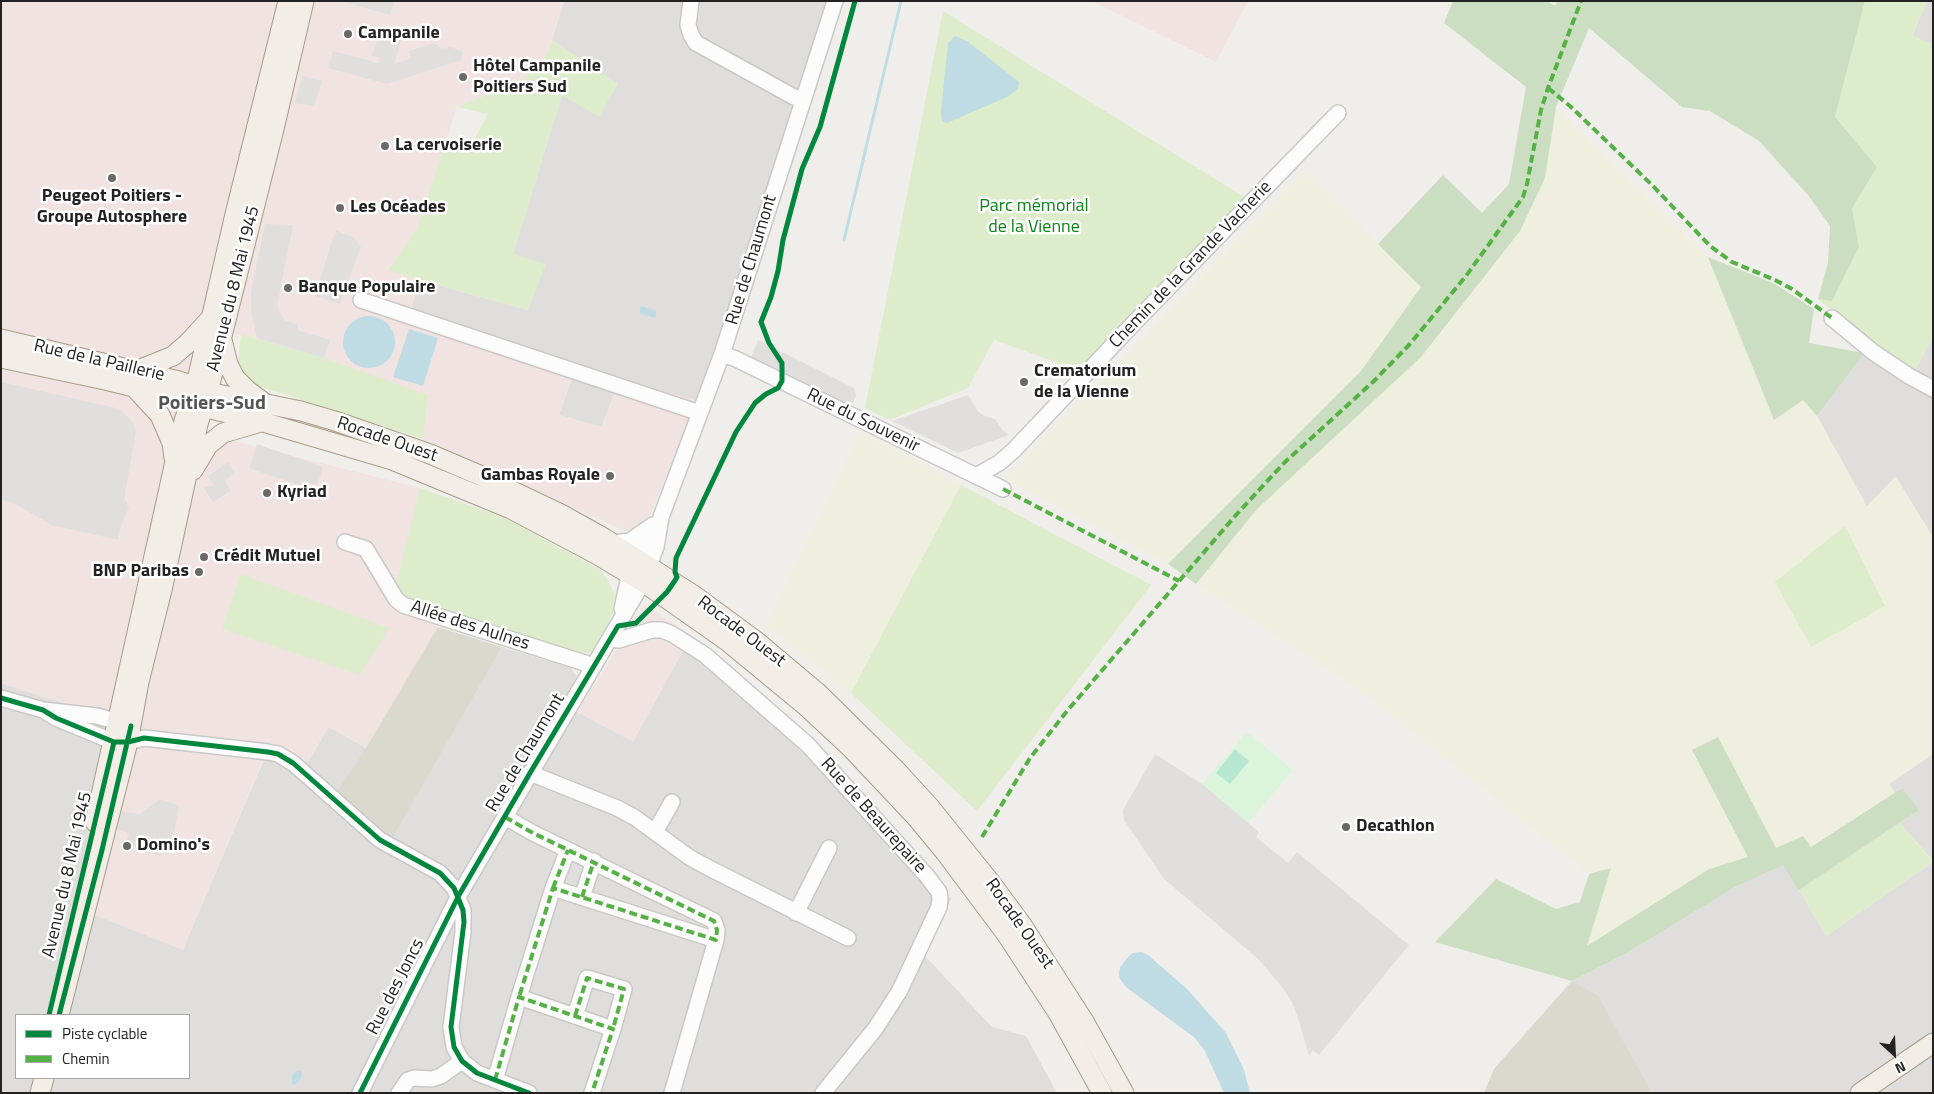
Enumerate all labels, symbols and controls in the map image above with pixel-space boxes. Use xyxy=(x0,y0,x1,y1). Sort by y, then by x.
place label: Campanile xyxy=(358,23,440,45)
marker: Campanile xyxy=(342,28,354,40)
place label: Hôtel Campanile Poitiers Sud xyxy=(473,56,601,98)
marker: Hôtel Campanile Poitiers Sud xyxy=(457,71,469,83)
place label: La cervoiserie xyxy=(395,135,502,157)
marker: La cervoiserie xyxy=(379,140,391,152)
marker: Peugeot Poitiers - Groupe Autosphere xyxy=(106,172,118,184)
street label: Chemin de la Grande Vacherie xyxy=(1105,177,1277,353)
place label: Peugeot Poitiers - Groupe Autosphere xyxy=(37,186,187,228)
street label: Rue de Chaumont xyxy=(722,192,782,328)
park label: Parc mémorial de la Vienne xyxy=(979,196,1089,238)
place label: Les Océades xyxy=(350,197,446,219)
marker: Les Océades xyxy=(334,202,346,214)
street label: Avenue du 8 Mai 1945 xyxy=(203,204,265,374)
place label: Banque Populaire xyxy=(298,277,435,299)
marker: Banque Populaire xyxy=(282,282,294,294)
street label: Rue de la Paillerie xyxy=(32,335,166,387)
place label: Crematorium de la Vienne xyxy=(1034,361,1136,404)
marker: Crematorium de la Vienne xyxy=(1018,376,1030,388)
street label: Rue du Souvenir xyxy=(803,384,923,458)
district label: Poitiers-Sud xyxy=(158,392,266,416)
street label: Rocade Ouest xyxy=(334,413,440,467)
place label: Gambas Royale xyxy=(481,465,600,487)
marker: Gambas Royale xyxy=(604,470,616,482)
place label: Kyriad xyxy=(277,482,327,504)
marker: Kyriad xyxy=(261,487,273,499)
place label: Crédit Mutuel xyxy=(214,546,321,568)
marker: Crédit Mutuel xyxy=(198,551,210,563)
place label: BNP Paribas xyxy=(92,561,189,583)
marker: BNP Paribas xyxy=(193,566,205,578)
street label: Rocade Ouest xyxy=(693,592,789,672)
street label: Allée des Aulnes xyxy=(408,597,532,655)
street label: Rue de Chaumont xyxy=(482,690,570,816)
street label: Rue de Beaurepaire xyxy=(816,754,930,878)
street label: Avenue du 8 Mai 1945 xyxy=(38,790,98,960)
place label: Decathlon xyxy=(1356,816,1435,838)
marker: Decathlon xyxy=(1340,821,1352,833)
place label: Domino's xyxy=(137,835,210,857)
marker: Domino's xyxy=(121,840,133,852)
street label: Rocade Ouest xyxy=(980,875,1058,973)
street label: Rue des Joncs xyxy=(363,935,429,1039)
legend xyxy=(15,1014,190,1079)
text: Piste cyclable xyxy=(62,1022,147,1045)
north arrow xyxy=(1869,1029,1919,1079)
text: Chemin xyxy=(62,1047,110,1070)
text: N xyxy=(1892,1056,1909,1080)

